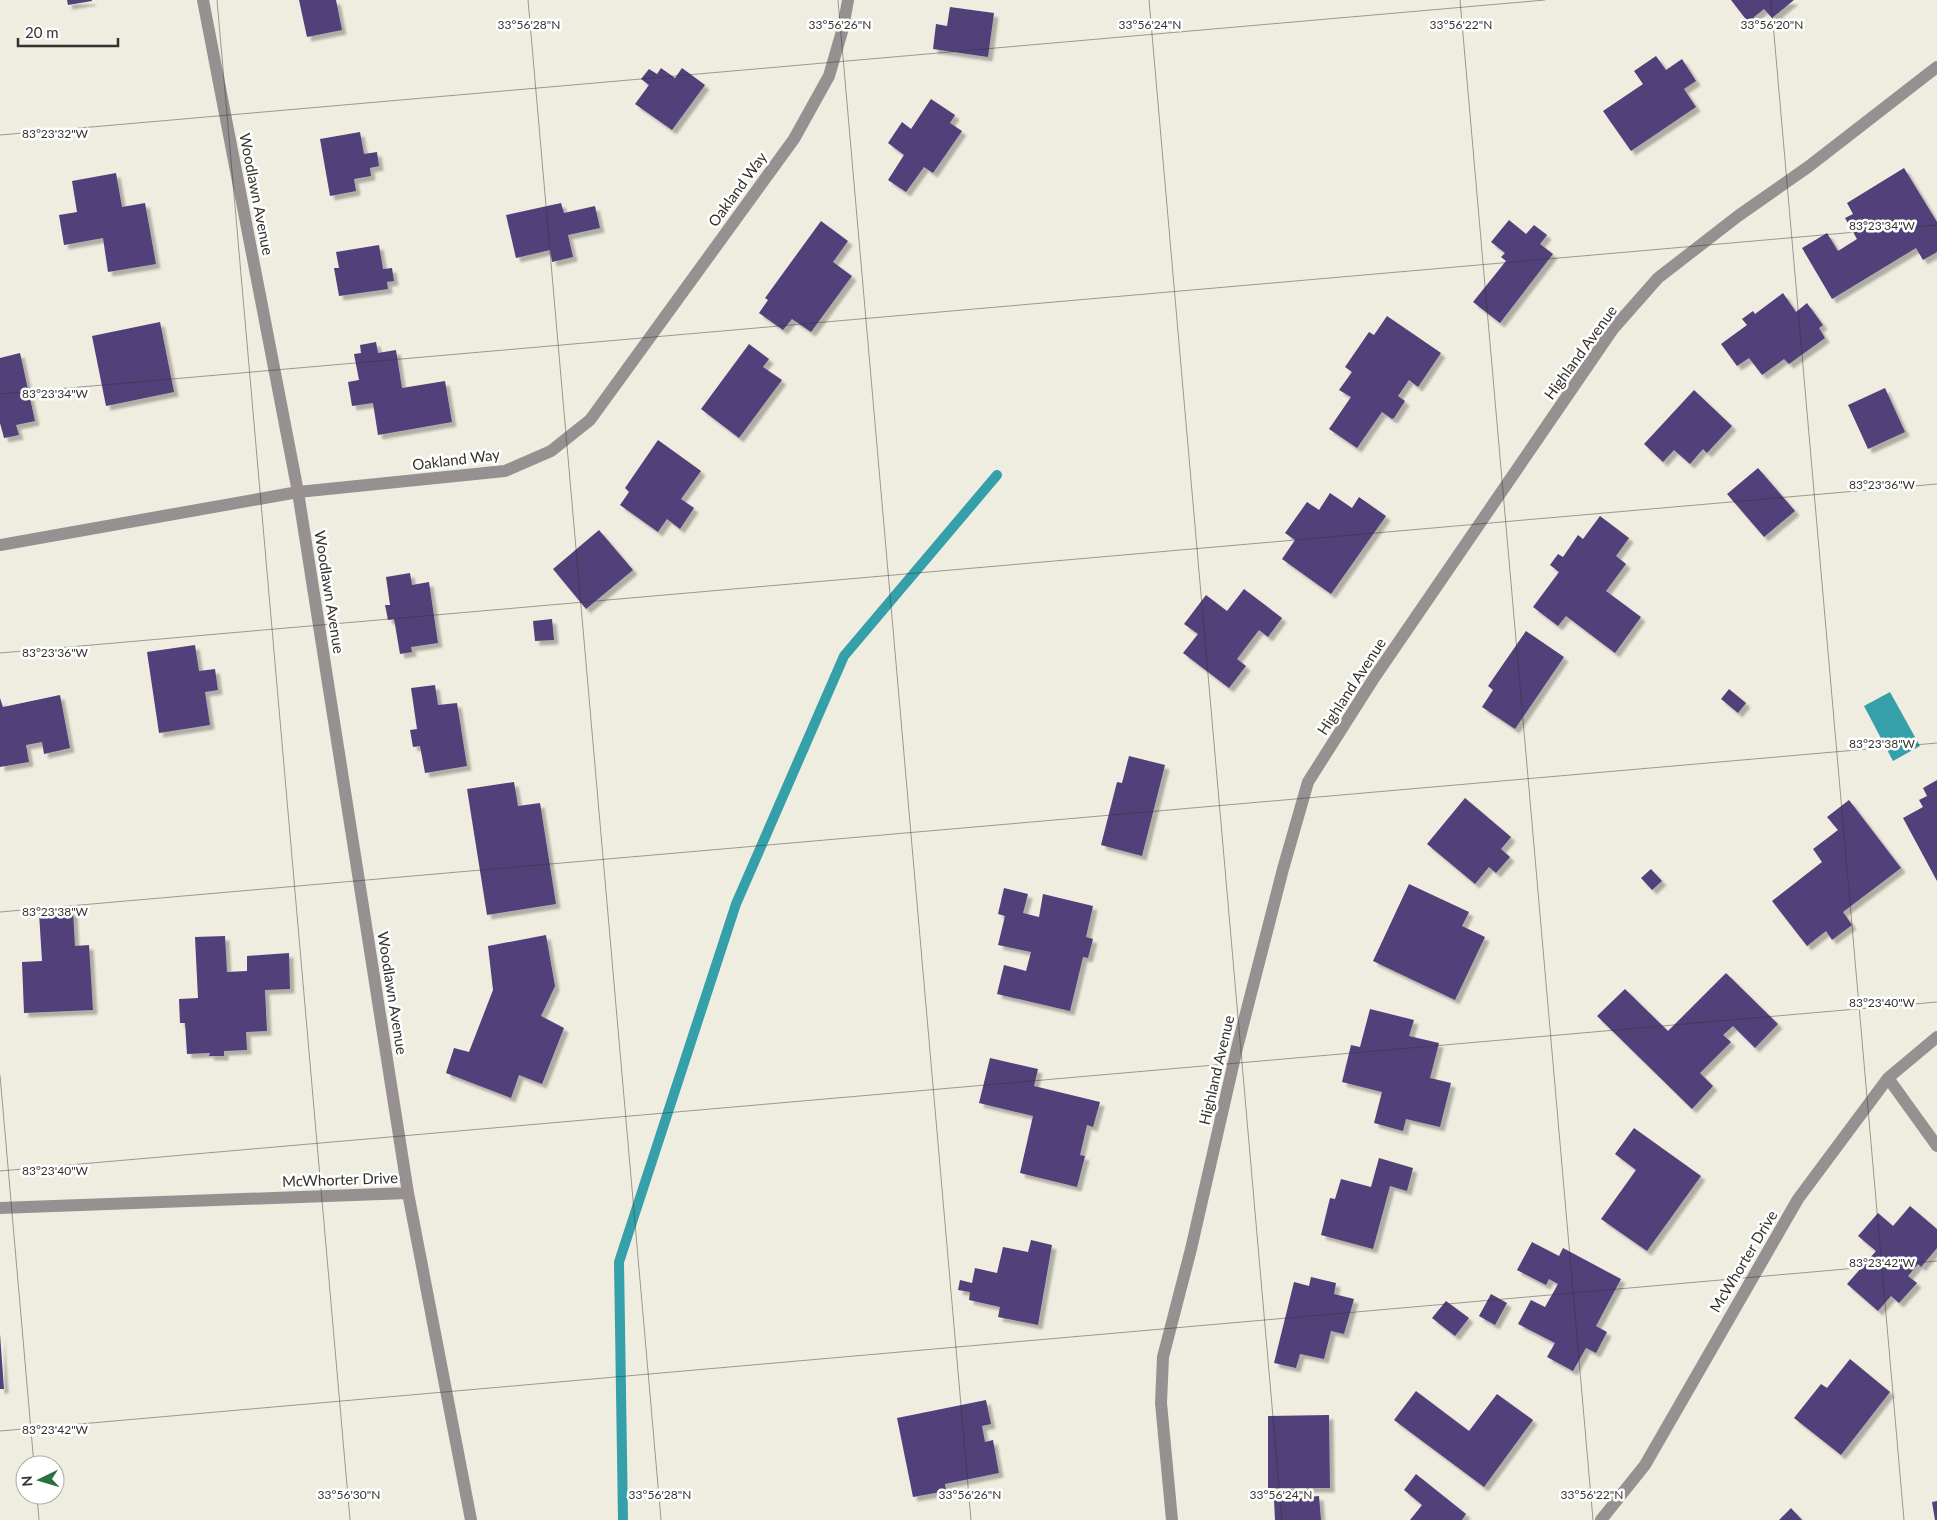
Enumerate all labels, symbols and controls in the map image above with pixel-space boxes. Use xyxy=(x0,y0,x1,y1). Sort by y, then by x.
scale bar xyxy=(18,15,118,47)
text: 33°56'28"N xyxy=(498,17,560,32)
text: 33°56'26"N xyxy=(809,17,871,32)
text: 33°56'24"N xyxy=(1119,17,1181,32)
text: 33°56'22"N xyxy=(1430,17,1492,32)
text: 33°56'20"N xyxy=(1741,17,1803,32)
text: 20 m xyxy=(25,23,59,41)
text: 83°23'32"W xyxy=(22,126,89,141)
street label: Woodlawn Avenue xyxy=(236,131,278,257)
street label: Oakland Way xyxy=(704,148,770,230)
text: 83°23'34"W xyxy=(1849,218,1916,233)
street label: Highland Avenue xyxy=(1540,301,1620,403)
text: 83°23'34"W xyxy=(22,386,89,401)
street label: Oakland Way xyxy=(411,445,501,473)
text: 83°23'36"W xyxy=(1849,477,1916,492)
street label: Woodlawn Avenue xyxy=(311,529,349,655)
street label: Highland Avenue xyxy=(1313,634,1389,738)
text: 83°23'36"W xyxy=(22,645,89,660)
text: 83°23'38"W xyxy=(1849,736,1916,751)
text: 83°23'38"W xyxy=(22,904,89,919)
street label: Woodlawn Avenue xyxy=(374,930,412,1056)
text: 83°23'40"W xyxy=(1849,995,1916,1010)
street label: Highland Avenue xyxy=(1195,1013,1237,1127)
text: 83°23'40"W xyxy=(22,1163,89,1178)
street label: McWhorter Drive xyxy=(282,1168,398,1190)
street label: McWhorter Drive xyxy=(1705,1207,1781,1315)
text: 83°23'42"W xyxy=(1849,1255,1916,1270)
text: 83°23'42"W xyxy=(22,1422,89,1437)
north arrow xyxy=(15,1455,65,1505)
text: N xyxy=(18,1475,35,1487)
text: 33°56'30"N xyxy=(318,1487,380,1502)
text: 33°56'28"N xyxy=(629,1487,691,1502)
text: 33°56'26"N xyxy=(939,1487,1001,1502)
text: 33°56'24"N xyxy=(1250,1487,1312,1502)
text: 33°56'22"N xyxy=(1561,1487,1623,1502)

